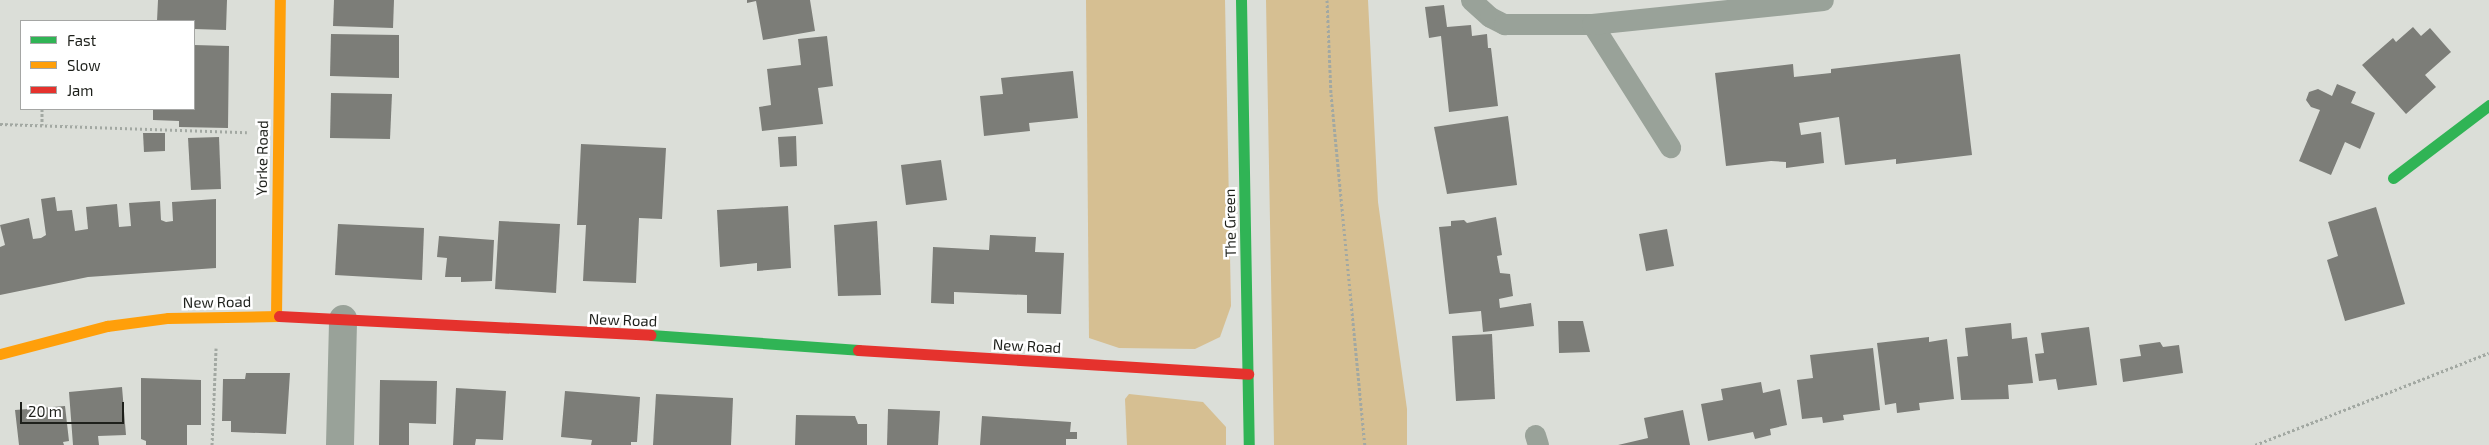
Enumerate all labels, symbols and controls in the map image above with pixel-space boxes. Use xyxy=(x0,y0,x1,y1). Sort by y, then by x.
legend xyxy=(20,20,195,110)
text: Fast xyxy=(67,31,96,49)
text: Slow xyxy=(67,56,101,74)
text: Jam xyxy=(67,81,93,99)
street label: Yorke Road xyxy=(252,120,272,196)
street label: The Green xyxy=(1220,188,1240,258)
street label: New Road xyxy=(182,292,252,312)
street label: New Road xyxy=(588,310,658,330)
street label: New Road xyxy=(992,335,1062,357)
scale bar xyxy=(22,392,126,424)
text: 20 m xyxy=(28,402,62,420)

